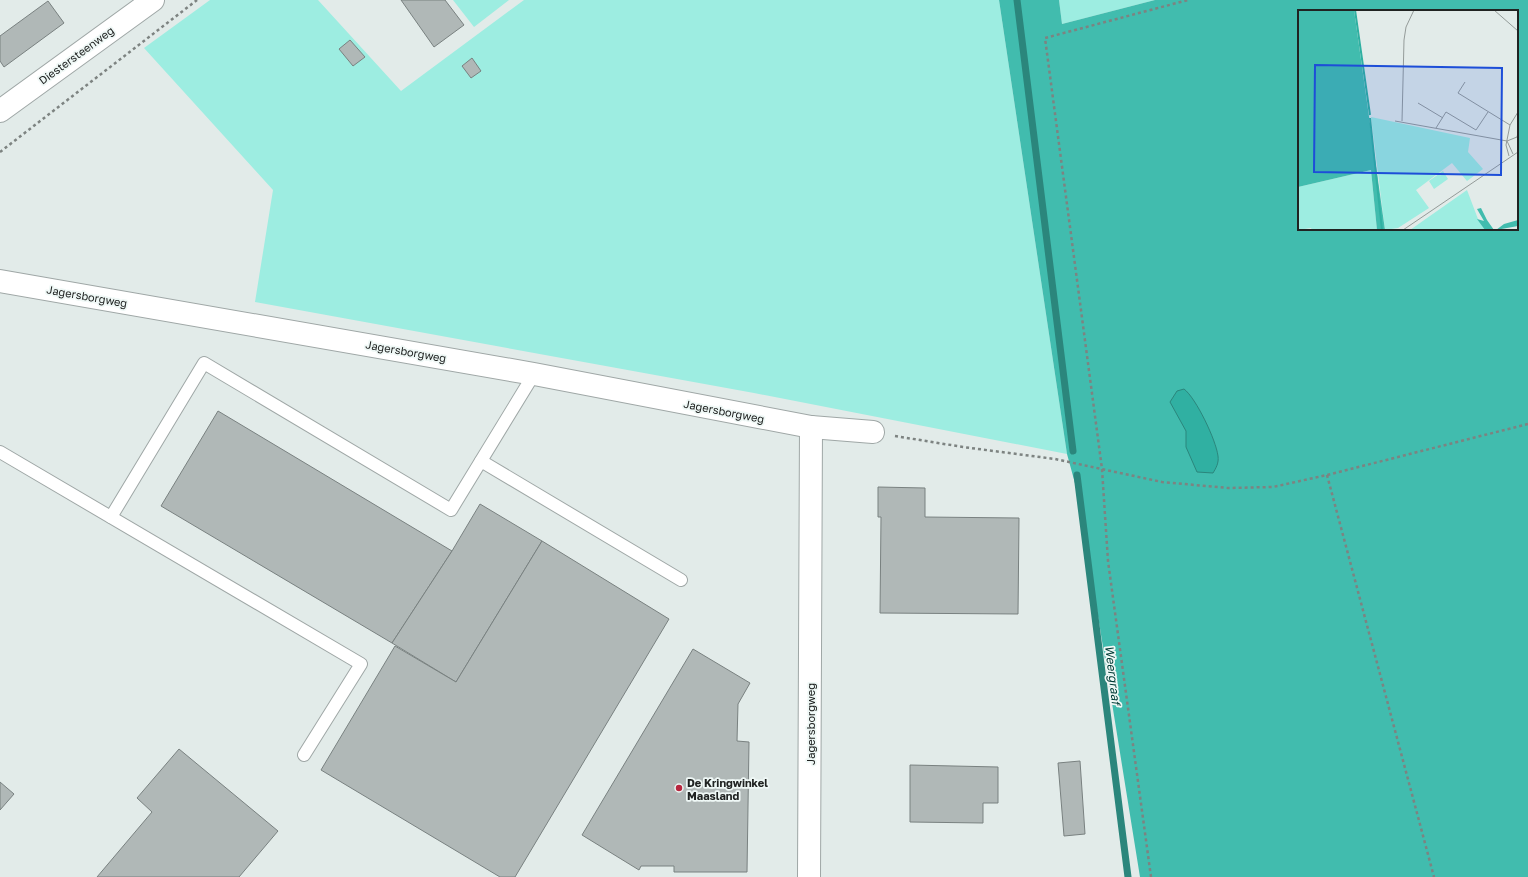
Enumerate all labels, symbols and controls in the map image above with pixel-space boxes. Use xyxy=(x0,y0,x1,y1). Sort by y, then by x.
inset map xyxy=(1298,10,1518,230)
street label: Diestersteenweg xyxy=(36,23,116,87)
street label: Jagersborgweg xyxy=(46,282,128,310)
street label: Jagersborgweg xyxy=(365,337,447,365)
street label: Jagersborgweg xyxy=(683,397,765,425)
water label: Weergraaf xyxy=(1102,645,1124,708)
street label: Jagersborgweg xyxy=(804,683,817,765)
place label: De Kringwinkel Maasland xyxy=(687,776,768,802)
marker: De Kringwinkel Maasland xyxy=(674,783,684,793)

